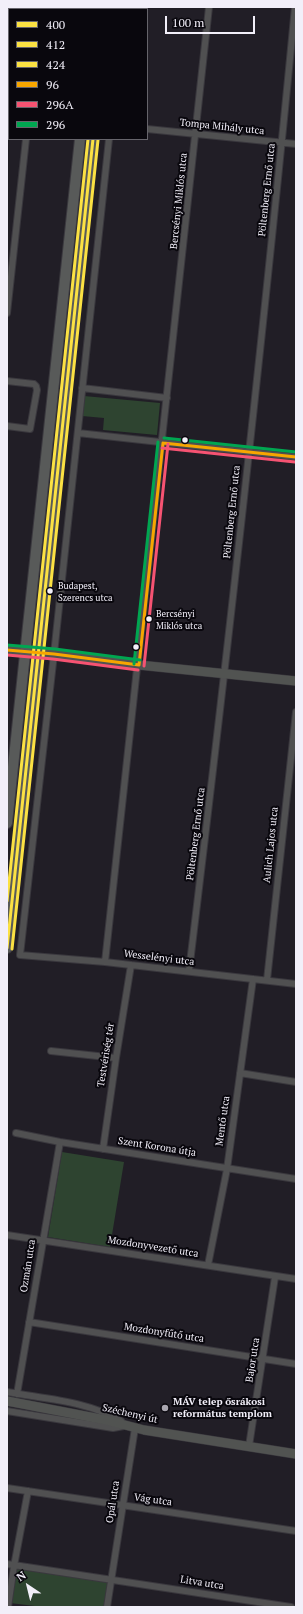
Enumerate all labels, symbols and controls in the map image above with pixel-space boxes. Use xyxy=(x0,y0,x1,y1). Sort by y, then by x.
legend xyxy=(8,8,148,140)
scale bar xyxy=(167,8,257,34)
text: 100 m xyxy=(172,15,204,30)
text: 400 xyxy=(46,17,65,32)
text: 412 xyxy=(46,37,65,52)
text: 424 xyxy=(46,57,65,72)
text: 96 xyxy=(46,77,59,92)
text: 296A xyxy=(46,97,73,112)
text: 296 xyxy=(46,117,65,132)
street label: Tompa Mihály utca xyxy=(179,117,265,137)
street label: Pöltenberg Ernő utca xyxy=(256,143,278,237)
street label: Bercsényi Miklós utca xyxy=(168,152,190,250)
unlabelled marker xyxy=(180,435,190,445)
street label: Pöltenberg Ernő utca xyxy=(221,465,243,559)
place label: Budapest, Szerencs utca xyxy=(58,581,112,602)
marker: Budapest, Szerencs utca xyxy=(45,586,55,596)
place label: Bercsényi Miklós utca xyxy=(156,609,202,630)
marker: Bercsényi Miklós utca xyxy=(144,614,154,624)
unlabelled marker xyxy=(131,642,141,652)
street label: Pöltenberg Ernő utca xyxy=(184,787,208,881)
street label: Aulich Lajos utca xyxy=(261,806,281,884)
street label: Wesselényi utca xyxy=(123,948,195,968)
street label: Testvériség tér xyxy=(95,1022,117,1088)
street label: Mentő utca xyxy=(214,1095,232,1147)
street label: Szent Korona útja xyxy=(117,1135,197,1159)
street label: Mozdonyvezető utca xyxy=(107,1234,199,1260)
street label: Ozmán utca xyxy=(18,1239,38,1293)
street label: Mozdonyfűtő utca xyxy=(123,1321,205,1345)
street label: Bajor utca xyxy=(244,1337,262,1383)
place label: MÁV telep ősrákosi református templom xyxy=(173,1396,272,1420)
street label: Széchenyi út xyxy=(101,1402,159,1426)
marker: MÁV telep ősrákosi református templom xyxy=(160,1403,170,1413)
street label: Opál utca xyxy=(104,1480,122,1524)
street label: Vág utca xyxy=(133,1491,173,1509)
north arrow xyxy=(8,1566,48,1606)
text: N xyxy=(14,1568,29,1584)
street label: Litva utca xyxy=(179,1574,225,1592)

